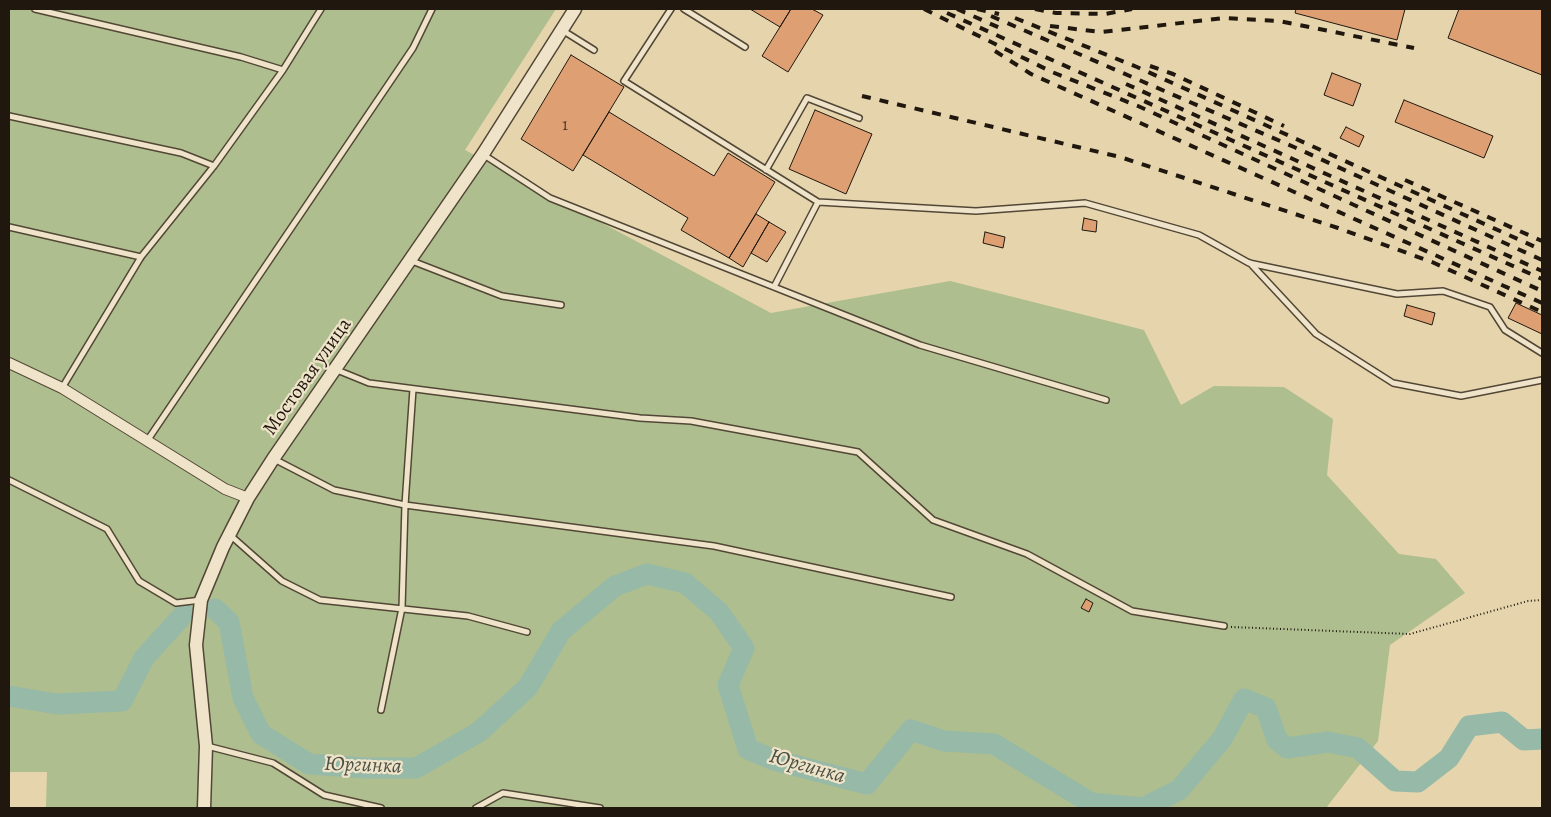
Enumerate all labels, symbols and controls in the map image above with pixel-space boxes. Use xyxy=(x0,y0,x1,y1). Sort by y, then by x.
house number: 1 xyxy=(562,115,568,137)
street label: Мостовая улица xyxy=(259,314,357,440)
water label: Юргинка xyxy=(766,744,848,790)
water label: Юргинка xyxy=(324,752,402,780)

